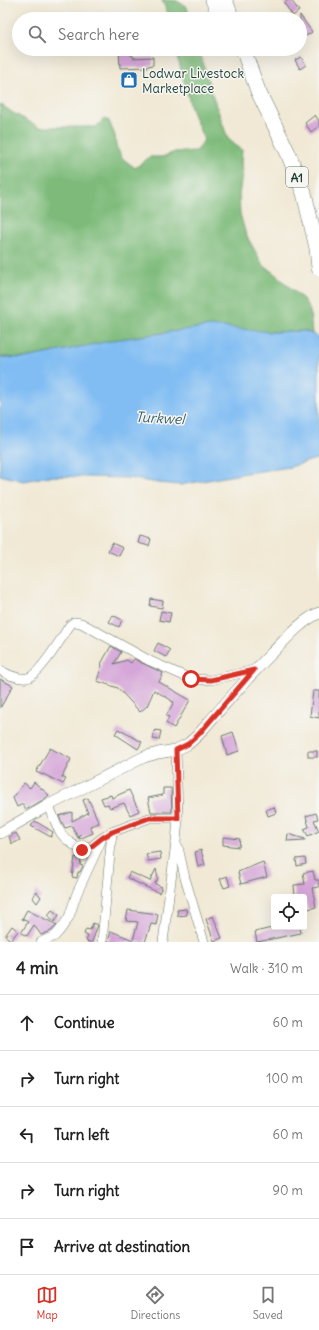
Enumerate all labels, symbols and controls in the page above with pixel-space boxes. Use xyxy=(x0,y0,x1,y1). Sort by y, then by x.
search box xyxy=(12,12,307,56)
icon: search xyxy=(26,23,48,45)
text: Search here xyxy=(58,25,139,44)
place label: Lodwar Livestock Marketplace xyxy=(142,65,244,97)
shop icon: Lodwar Livestock Marketplace xyxy=(119,70,139,90)
road number: A1 xyxy=(286,167,308,187)
water label: Turkwel xyxy=(135,408,187,428)
route start xyxy=(182,670,200,688)
route end xyxy=(73,841,91,859)
map controls xyxy=(271,894,307,930)
button: locate xyxy=(271,894,307,930)
text: 4 min xyxy=(16,957,58,979)
text: Walk · 310 m xyxy=(230,960,303,977)
icon: ahead xyxy=(16,1012,38,1034)
text: Continue xyxy=(54,1013,115,1032)
text: 60 m xyxy=(272,1014,303,1031)
icon: right xyxy=(16,1068,38,1090)
text: Turn right xyxy=(54,1069,119,1088)
text: 100 m xyxy=(266,1070,303,1087)
icon: left xyxy=(16,1124,38,1146)
text: Turn left xyxy=(54,1125,109,1144)
text: 60 m xyxy=(272,1126,303,1143)
icon: right xyxy=(16,1180,38,1202)
text: Turn right xyxy=(54,1181,119,1200)
text: 90 m xyxy=(272,1182,303,1199)
icon: arrive xyxy=(16,1236,38,1258)
text: Arrive at destination xyxy=(54,1237,190,1256)
tab: Map xyxy=(36,1284,58,1322)
tab: Directions xyxy=(131,1284,180,1322)
tab: Saved xyxy=(253,1284,283,1322)

